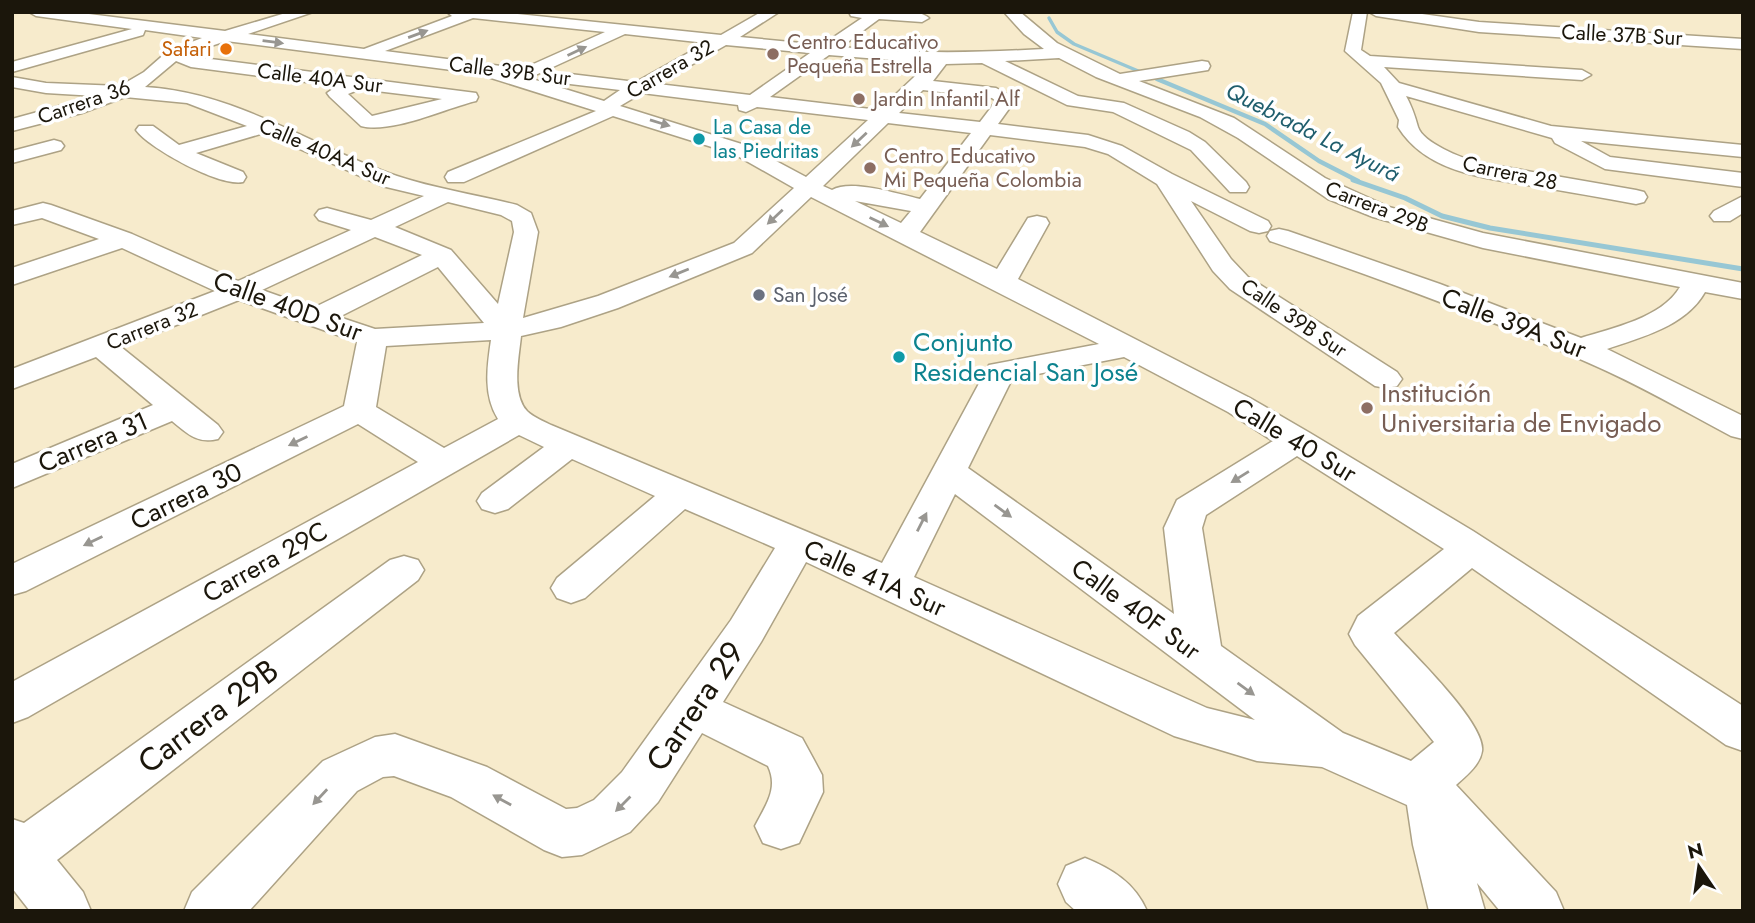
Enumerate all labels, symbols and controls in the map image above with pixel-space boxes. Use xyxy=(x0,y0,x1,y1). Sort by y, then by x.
street label: Calle 37B Sur xyxy=(1561,17,1684,53)
place label: Centro Educativo Pequeña Estrella xyxy=(787,27,939,81)
one-way arrow xyxy=(408,28,429,39)
street label: Carrera 32 xyxy=(621,32,719,106)
place label: Safari xyxy=(162,34,212,64)
one-way arrow xyxy=(263,37,285,48)
marker: Safari xyxy=(218,41,234,57)
one-way arrow xyxy=(567,45,587,57)
marker: Centro Educativo Pequeña Estrella xyxy=(765,46,781,62)
street label: Calle 39B Sur xyxy=(447,49,573,93)
street label: Calle 40A Sur xyxy=(256,55,385,101)
street label: Carrera 36 xyxy=(33,72,135,132)
water label: Quebrada La Ayurá xyxy=(1220,73,1406,191)
place label: Jardin Infantil Alf xyxy=(870,84,1021,114)
marker: Jardin Infantil Alf xyxy=(851,91,867,107)
street label: Calle 40AA Sur xyxy=(254,111,396,194)
place label: La Casa de las Piedritas xyxy=(713,112,819,166)
one-way arrow xyxy=(649,118,670,128)
marker: La Casa de las Piedritas xyxy=(691,131,707,147)
one-way arrow xyxy=(851,131,868,147)
place label: Centro Educativo Mi Pequeña Colombia xyxy=(884,141,1082,195)
street label: Carrera 28 xyxy=(1460,148,1560,198)
marker: Centro Educativo Mi Pequeña Colombia xyxy=(862,160,878,176)
street label: Carrera 29B xyxy=(1321,174,1433,240)
one-way arrow xyxy=(767,209,784,225)
one-way arrow xyxy=(869,216,889,228)
street label: Calle 40D Sur xyxy=(208,261,368,351)
one-way arrow xyxy=(669,268,690,279)
street label: Calle 39B Sur xyxy=(1235,271,1354,365)
street label: Calle 39A Sur xyxy=(1436,278,1592,368)
place label: San José xyxy=(773,280,848,310)
marker: San José xyxy=(751,287,767,303)
street label: Carrera 32 xyxy=(102,294,202,358)
place label: Conjunto Residencial San José xyxy=(913,323,1138,391)
marker: Conjunto Residencial San José xyxy=(891,349,907,365)
place label: Institución Universitaria de Envigado xyxy=(1381,374,1661,442)
street label: Calle 40 Sur xyxy=(1226,388,1364,492)
marker: Institución Universitaria de Envigado xyxy=(1359,400,1375,416)
street label: Carrera 31 xyxy=(32,402,154,482)
one-way arrow xyxy=(288,436,308,447)
street label: Carrera 30 xyxy=(124,453,248,539)
one-way arrow xyxy=(1230,470,1250,483)
one-way arrow xyxy=(993,504,1012,518)
street label: Carrera 29C xyxy=(195,512,335,612)
one-way arrow xyxy=(916,512,927,532)
street label: Calle 41A Sur xyxy=(798,530,952,626)
one-way arrow xyxy=(83,535,103,547)
street label: Calle 40F Sur xyxy=(1063,549,1209,669)
street label: Carrera 29 xyxy=(635,632,755,780)
street label: Carrera 29B xyxy=(128,648,288,784)
one-way arrow xyxy=(1236,682,1255,696)
one-way arrow xyxy=(313,788,329,805)
one-way arrow xyxy=(492,794,512,806)
one-way arrow xyxy=(615,796,632,812)
north arrow xyxy=(1664,832,1734,902)
text: N xyxy=(1685,836,1706,866)

